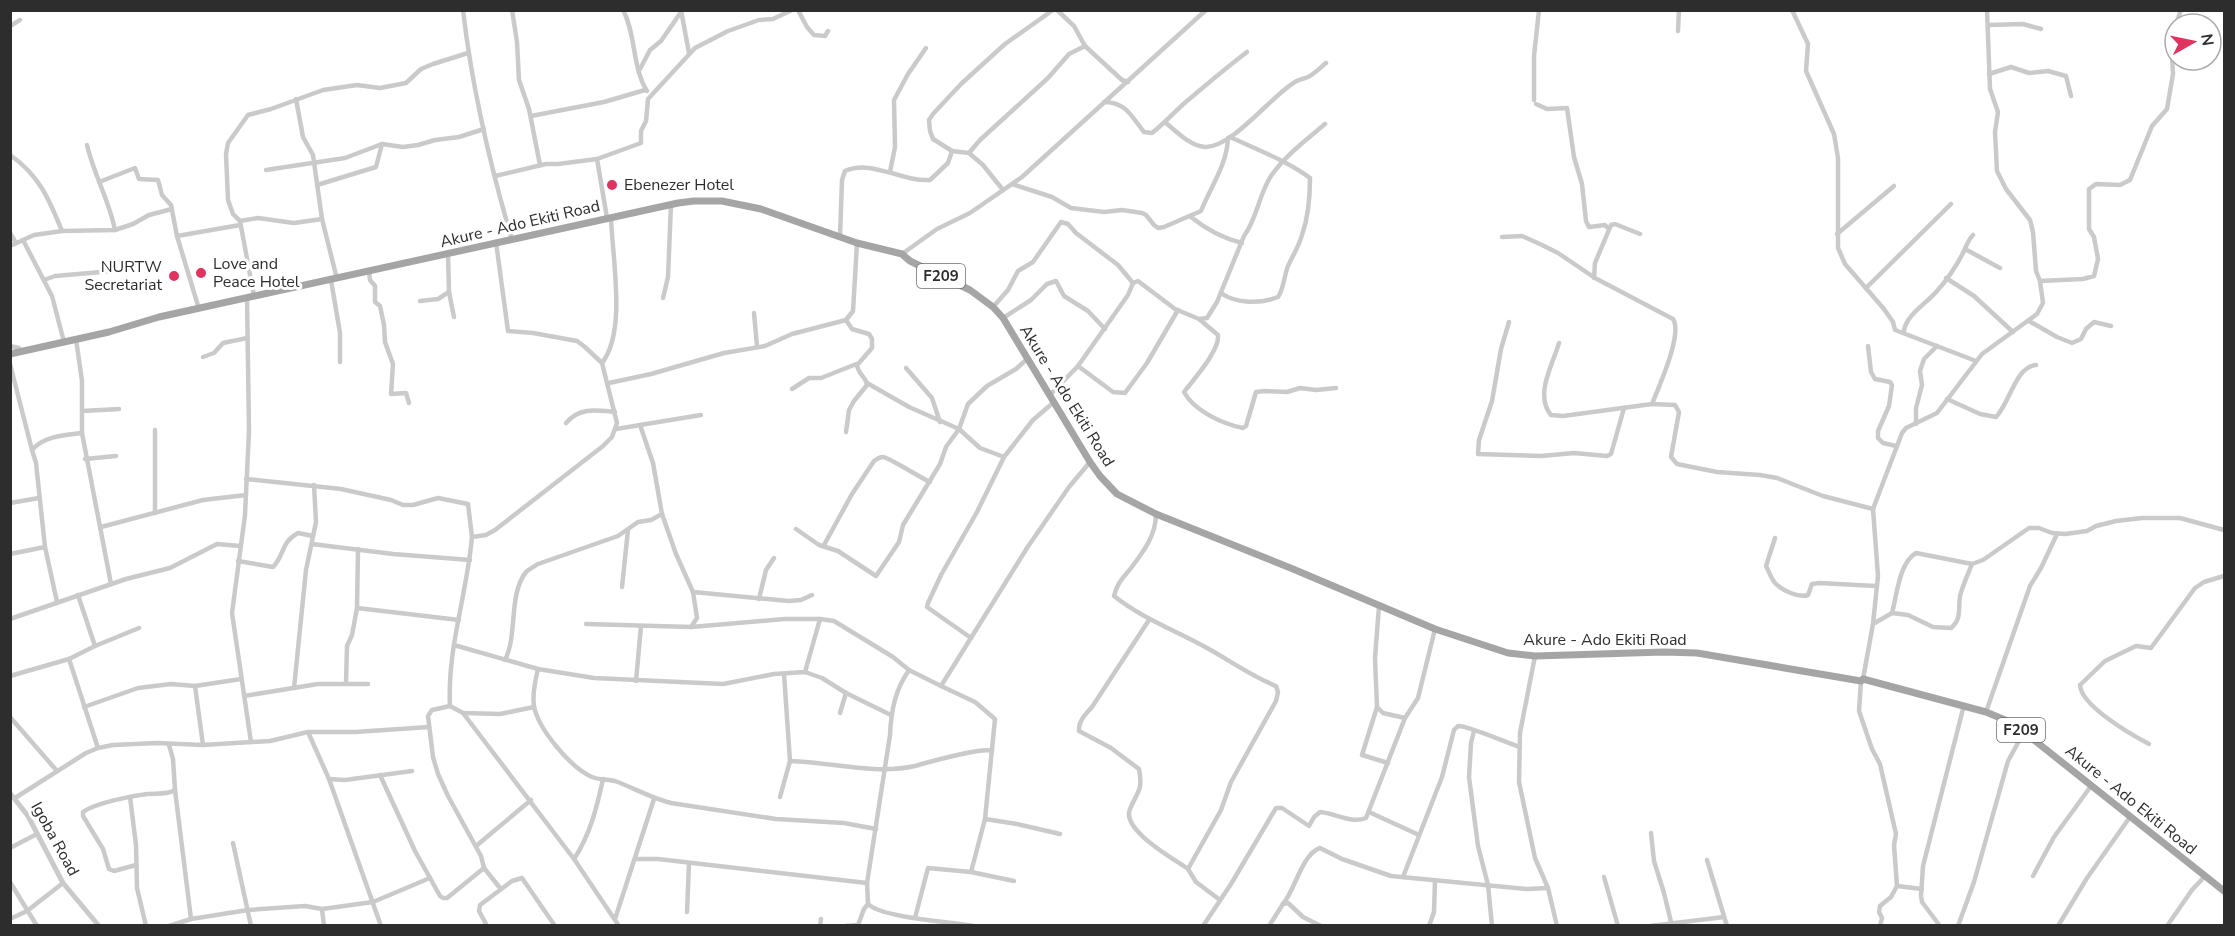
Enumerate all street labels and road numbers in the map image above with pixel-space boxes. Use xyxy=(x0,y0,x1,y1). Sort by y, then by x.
street label: Akure - Ado Ekiti Road xyxy=(438,195,602,253)
road number: F209 xyxy=(917,264,965,288)
street label: Akure - Ado Ekiti Road xyxy=(1014,321,1120,471)
street label: Akure - Ado Ekiti Road xyxy=(1523,629,1687,651)
road number: F209 xyxy=(1997,718,2045,742)
street label: Akure - Ado Ekiti Road xyxy=(2061,740,2201,860)
street label: Igoba Road xyxy=(26,798,84,880)

